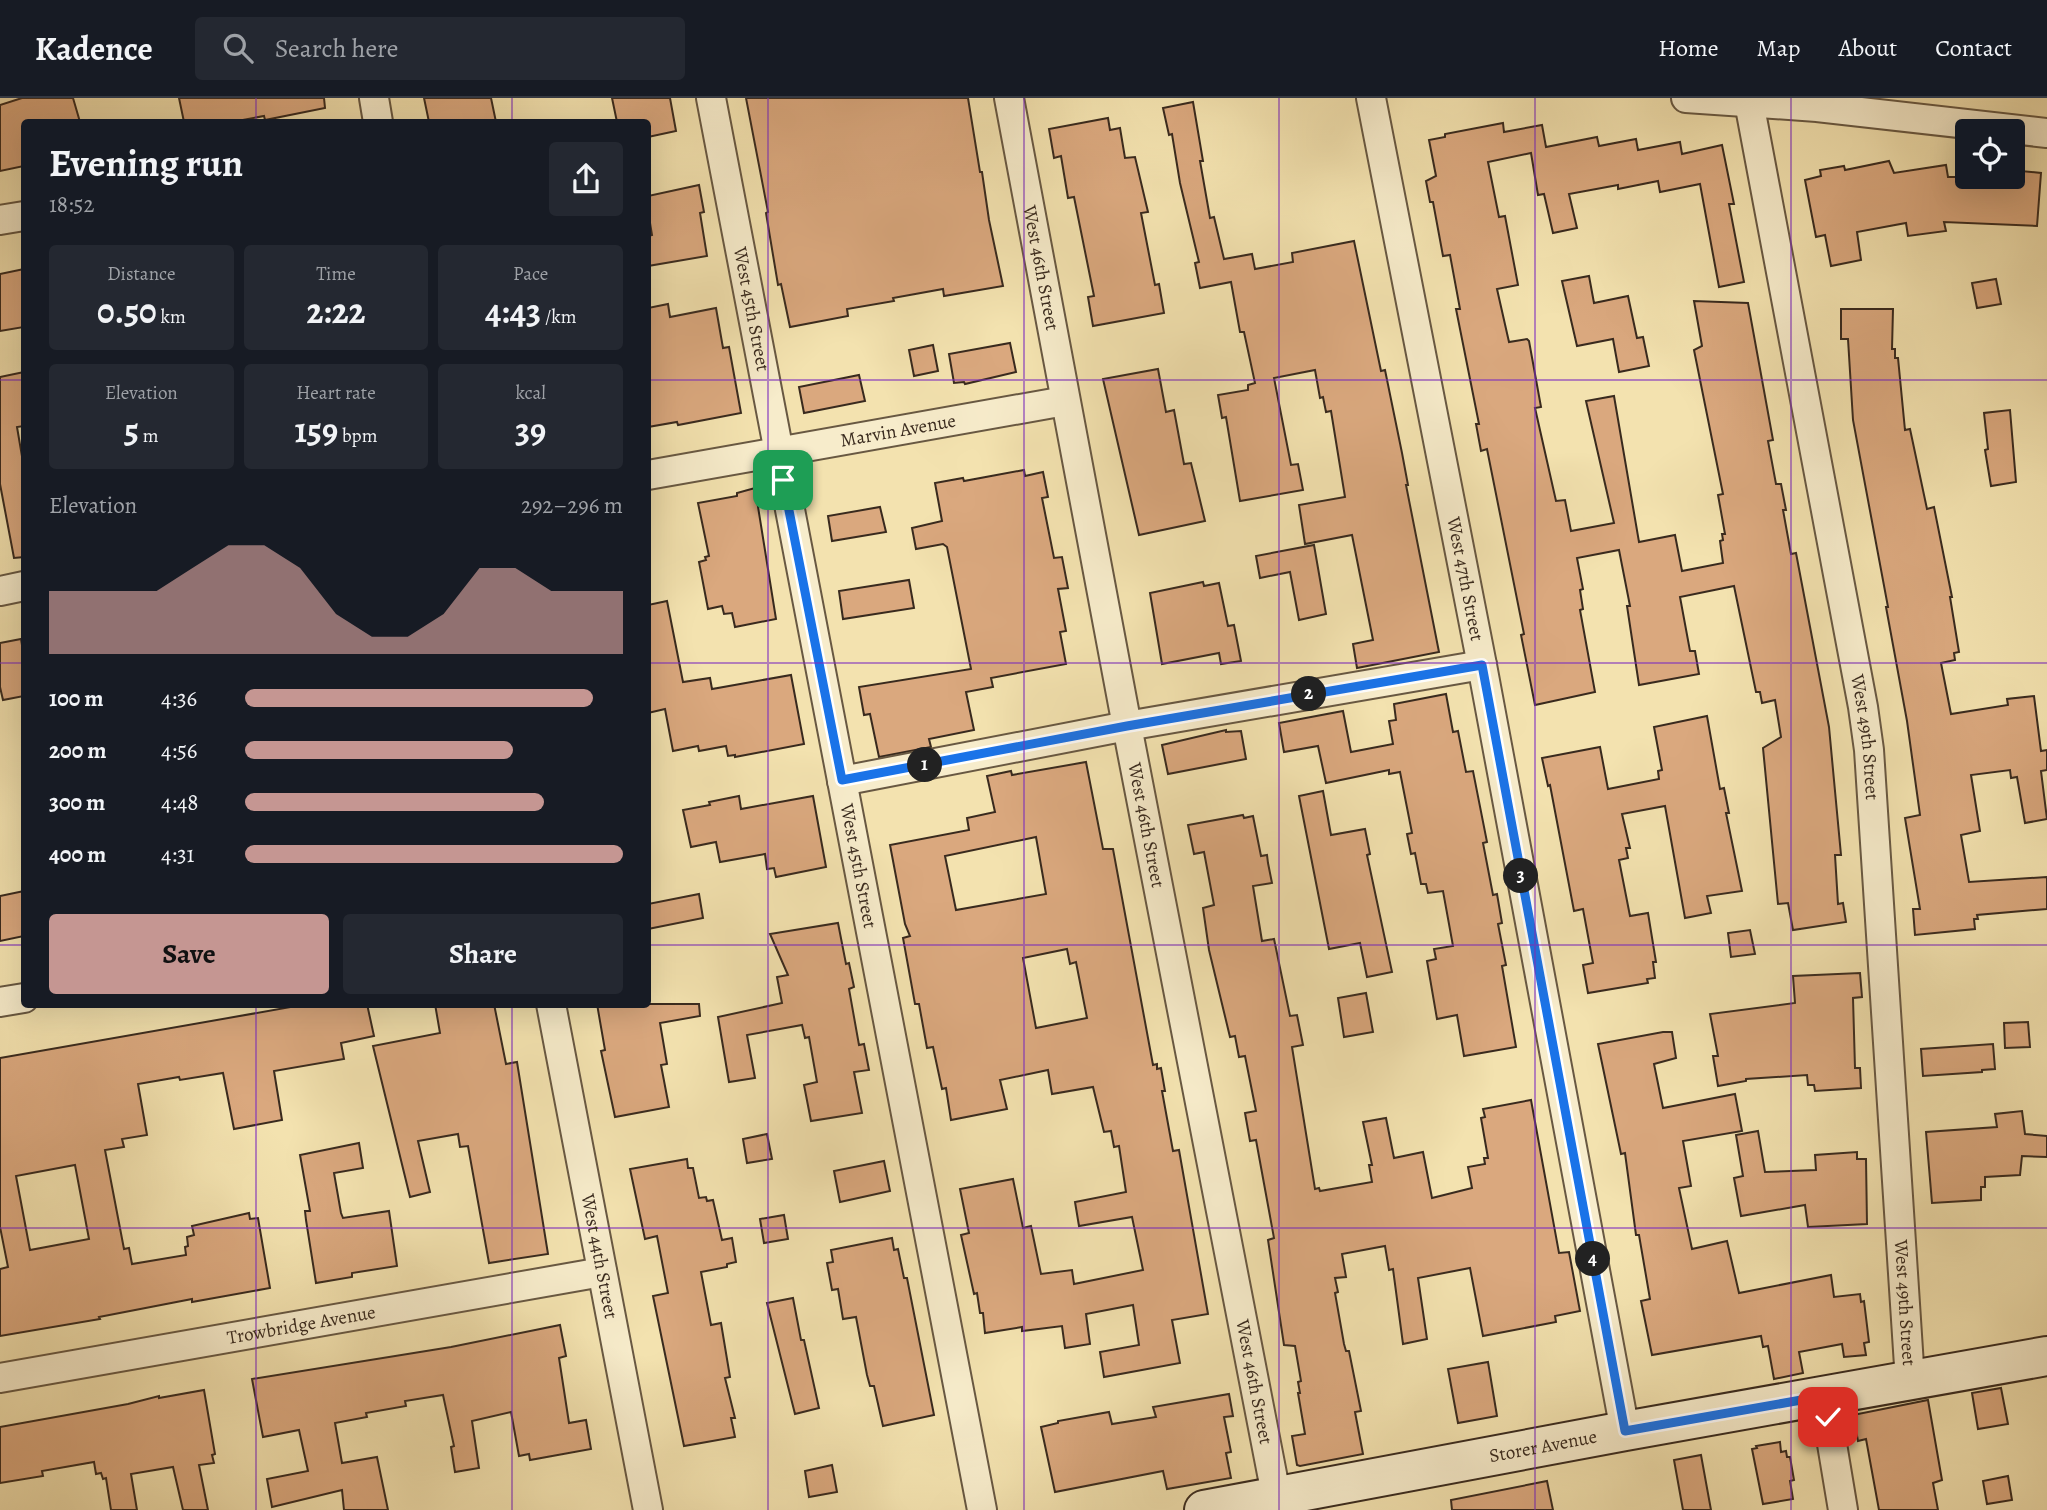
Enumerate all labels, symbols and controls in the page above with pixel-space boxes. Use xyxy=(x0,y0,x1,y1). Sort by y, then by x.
search box xyxy=(195,17,685,80)
text: Kadence xyxy=(35,26,153,71)
icon: search xyxy=(219,29,257,67)
text: Search here xyxy=(275,31,398,66)
text: Home xyxy=(1658,32,1719,64)
text: Map xyxy=(1757,32,1801,64)
text: About xyxy=(1839,32,1897,64)
text: Contact xyxy=(1935,32,2012,64)
map controls xyxy=(1955,119,2025,189)
button: locate xyxy=(1955,119,2025,189)
text: Evening run xyxy=(49,137,243,189)
button: share xyxy=(549,142,623,216)
text: 18:52 xyxy=(49,189,94,220)
street label: West 46th Street xyxy=(1016,202,1065,333)
street label: West 45th Street xyxy=(727,244,776,374)
text: Distance xyxy=(107,261,175,287)
text: Time xyxy=(316,261,356,287)
text: Pace xyxy=(513,261,548,287)
text: 0.50 xyxy=(97,287,157,335)
text: 2:22 xyxy=(306,287,366,335)
text: 4:43 xyxy=(485,287,541,335)
text: km xyxy=(157,304,186,330)
text: /km xyxy=(541,304,576,330)
text: Elevation xyxy=(105,380,178,406)
text: Heart rate xyxy=(296,380,376,406)
text: kcal xyxy=(515,380,546,406)
text: 5 xyxy=(124,406,139,454)
text: 159 xyxy=(295,406,338,454)
text: 39 xyxy=(515,406,546,454)
street label: Marvin Avenue xyxy=(838,408,958,454)
text: m xyxy=(139,423,159,449)
text: bpm xyxy=(338,423,377,449)
pin xyxy=(753,450,813,510)
icon: arrive xyxy=(764,461,802,499)
text: Elevation xyxy=(49,490,137,521)
text: 292–296 m xyxy=(521,490,623,521)
street label: West 47th Street xyxy=(1440,514,1490,643)
street label: West 49th Street xyxy=(1844,671,1885,801)
pin: 2 xyxy=(1292,676,1326,712)
text: 2 xyxy=(1304,680,1313,706)
text: 100 m xyxy=(49,683,104,714)
text: 4:36 xyxy=(161,683,197,714)
text: 200 m xyxy=(49,735,107,766)
text: 4:56 xyxy=(161,735,197,766)
pin: 1 xyxy=(908,748,942,782)
text: 1 xyxy=(921,751,928,777)
street label: West 46th Street xyxy=(1121,759,1171,890)
text: 300 m xyxy=(49,787,105,818)
text: 4:48 xyxy=(161,787,198,818)
street label: West 45th Street xyxy=(834,801,883,930)
text: 400 m xyxy=(49,839,106,870)
text: 4:31 xyxy=(161,839,194,870)
pin: 3 xyxy=(1504,858,1538,894)
text: 3 xyxy=(1516,862,1525,888)
button: Save xyxy=(49,914,329,994)
button: Share xyxy=(343,914,623,994)
street label: West 44th Street xyxy=(575,1191,624,1321)
street label: West 49th Street xyxy=(1888,1238,1922,1367)
pin: 4 xyxy=(1576,1242,1610,1276)
text: 4 xyxy=(1588,1245,1597,1271)
street label: Trowbridge Avenue xyxy=(225,1299,378,1351)
street label: West 46th Street xyxy=(1229,1316,1279,1447)
pin xyxy=(1798,1387,1858,1447)
icon: check xyxy=(1809,1398,1847,1436)
street label: Storer Avenue xyxy=(1487,1424,1599,1469)

